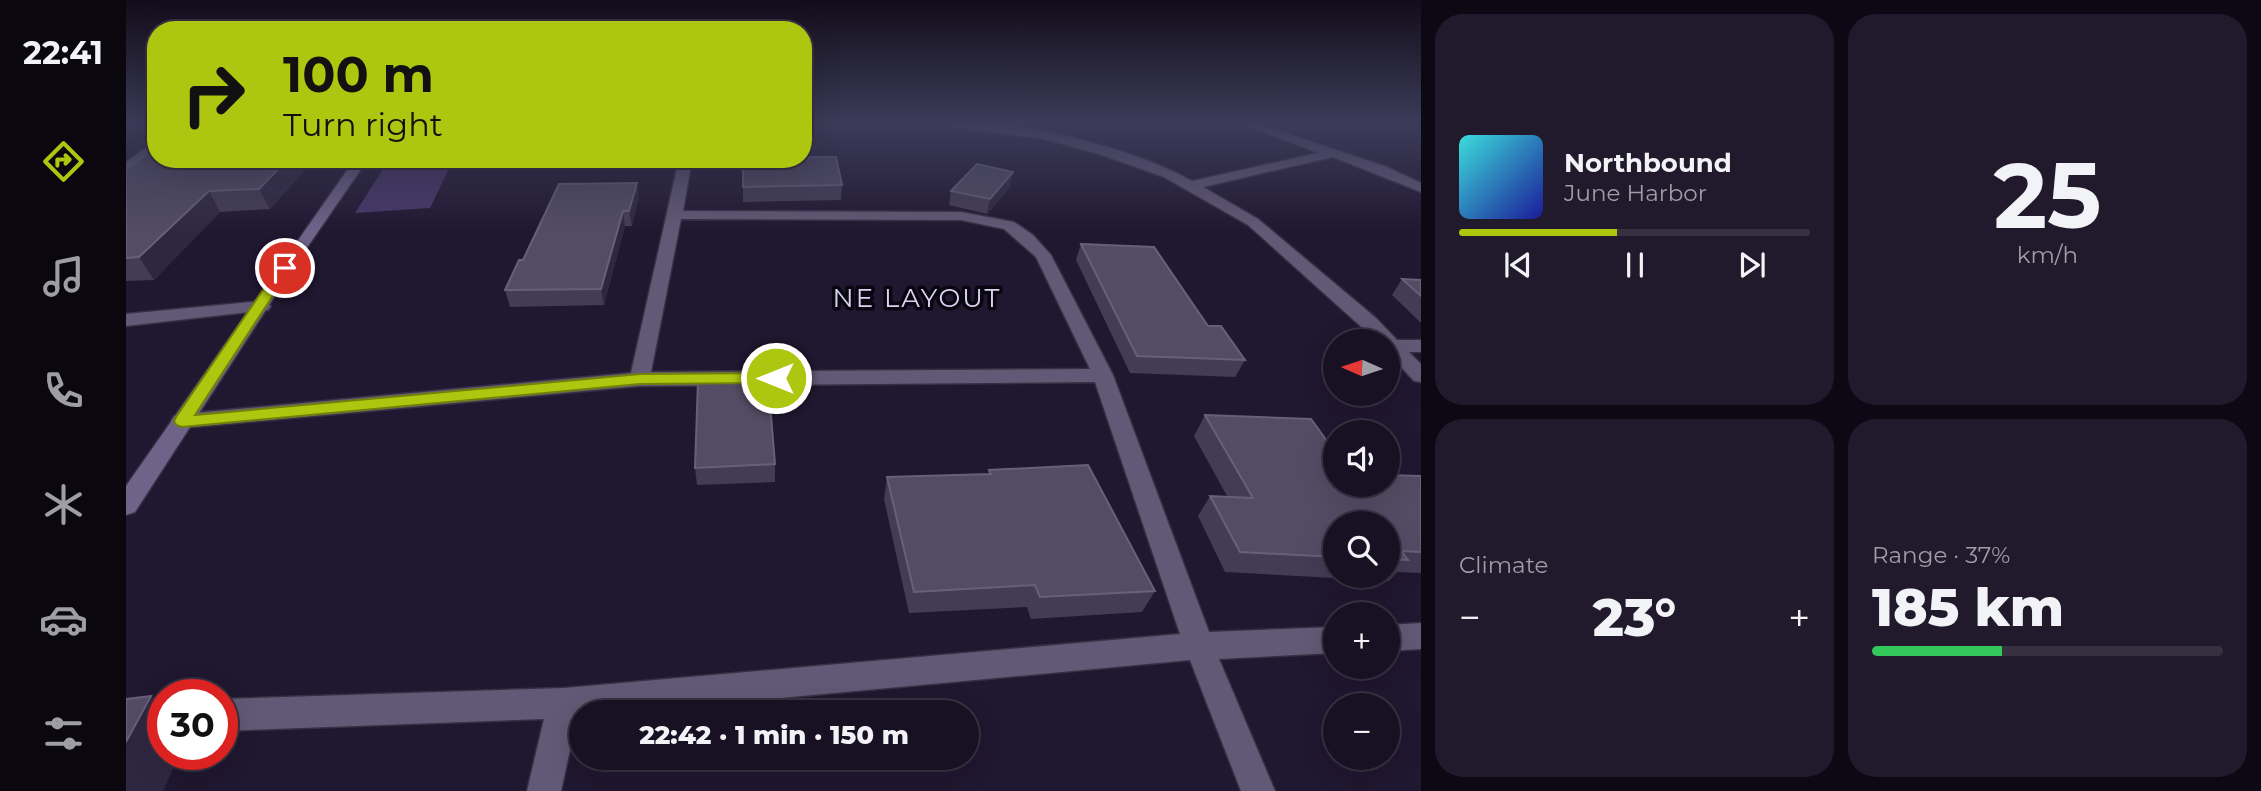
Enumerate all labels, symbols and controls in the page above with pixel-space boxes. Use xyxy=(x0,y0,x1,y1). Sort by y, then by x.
text: 22:41 xyxy=(23,33,103,72)
text: 100 m xyxy=(283,45,434,104)
icon: right xyxy=(168,49,259,140)
text: Turn right xyxy=(283,105,443,144)
icon: directions xyxy=(39,137,88,186)
text: 25 xyxy=(1994,140,2101,251)
text: Northbound xyxy=(1564,147,1732,179)
text: June Harbor xyxy=(1564,179,1707,207)
pin xyxy=(255,238,315,298)
text: km/h xyxy=(2017,241,2078,269)
icon: previous xyxy=(1499,246,1537,284)
icon: pause xyxy=(1616,246,1654,284)
icon: next xyxy=(1733,246,1771,284)
icon: arrive xyxy=(266,249,304,287)
icon: music xyxy=(39,252,88,301)
district label: NE LAYOUT xyxy=(833,282,1001,314)
north arrow xyxy=(1323,329,1400,406)
map controls xyxy=(1323,329,1400,770)
position arrow xyxy=(739,341,813,415)
icon: phone xyxy=(39,366,88,415)
button: sound xyxy=(1323,420,1400,497)
icon: climate xyxy=(39,480,88,529)
button: search xyxy=(1323,511,1400,588)
text: Range · 37% xyxy=(1872,541,2010,569)
text: Climate xyxy=(1459,551,1548,579)
text: 185 km xyxy=(1872,576,2064,639)
text: 23° xyxy=(1593,586,1676,649)
text: − xyxy=(1459,594,1481,641)
text: + xyxy=(1788,594,1810,641)
icon: car xyxy=(39,595,88,644)
button: + xyxy=(1323,602,1400,679)
speed limit sign: 30 xyxy=(147,679,238,770)
button: − xyxy=(1323,693,1400,770)
icon: filters xyxy=(39,709,88,758)
text: 22:42 · 1 min · 150 m xyxy=(639,719,909,751)

